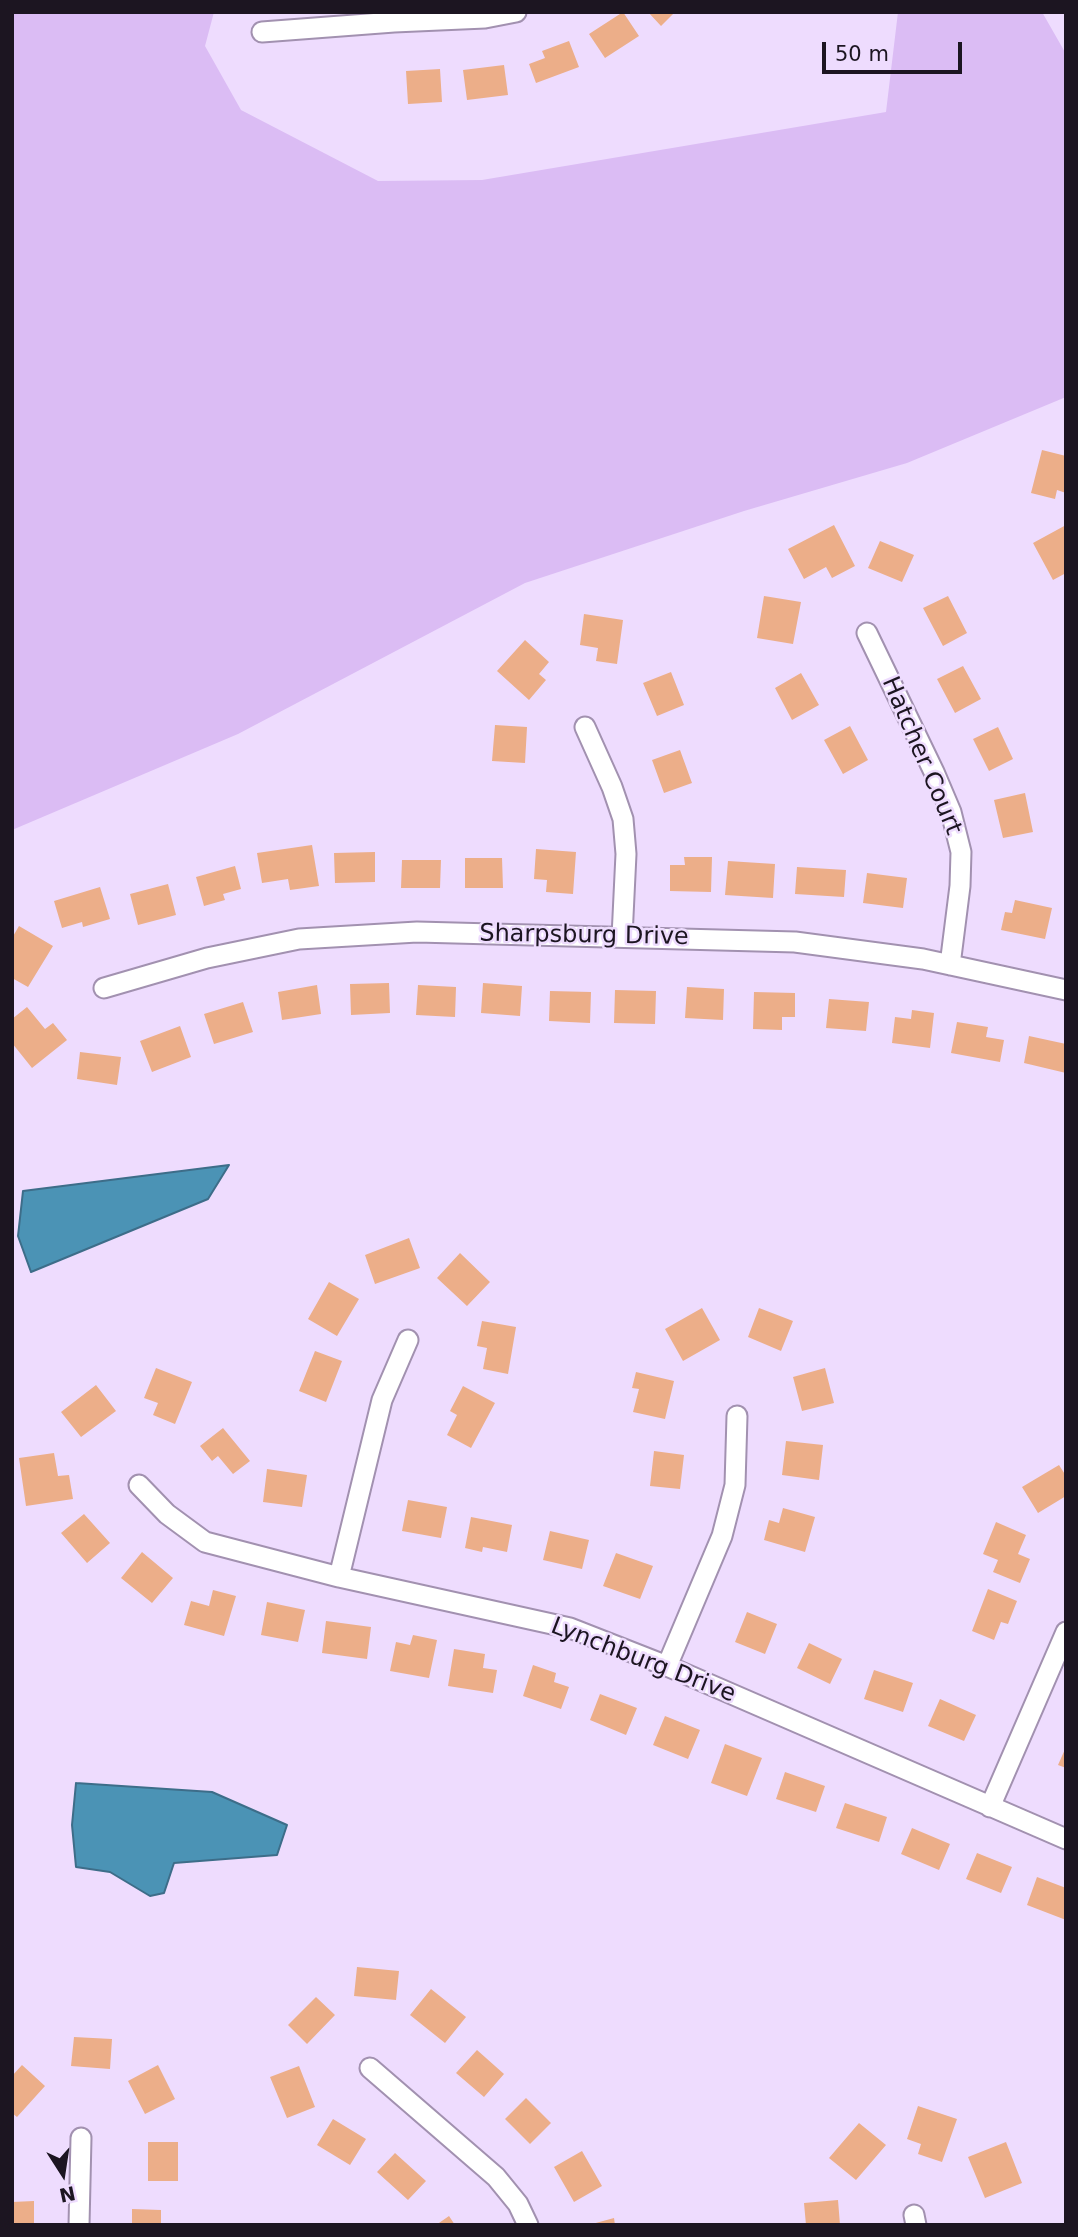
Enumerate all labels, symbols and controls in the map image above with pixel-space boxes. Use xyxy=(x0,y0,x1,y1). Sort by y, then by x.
scale bar xyxy=(826,28,966,72)
text: 50 m xyxy=(835,42,889,66)
street label: Hatcher Court xyxy=(875,673,967,839)
street label: Sharpsburg Drive xyxy=(479,920,689,952)
street label: Lynchburg Drive xyxy=(546,1612,740,1710)
north arrow xyxy=(28,2139,98,2209)
text: N xyxy=(57,2182,77,2207)

